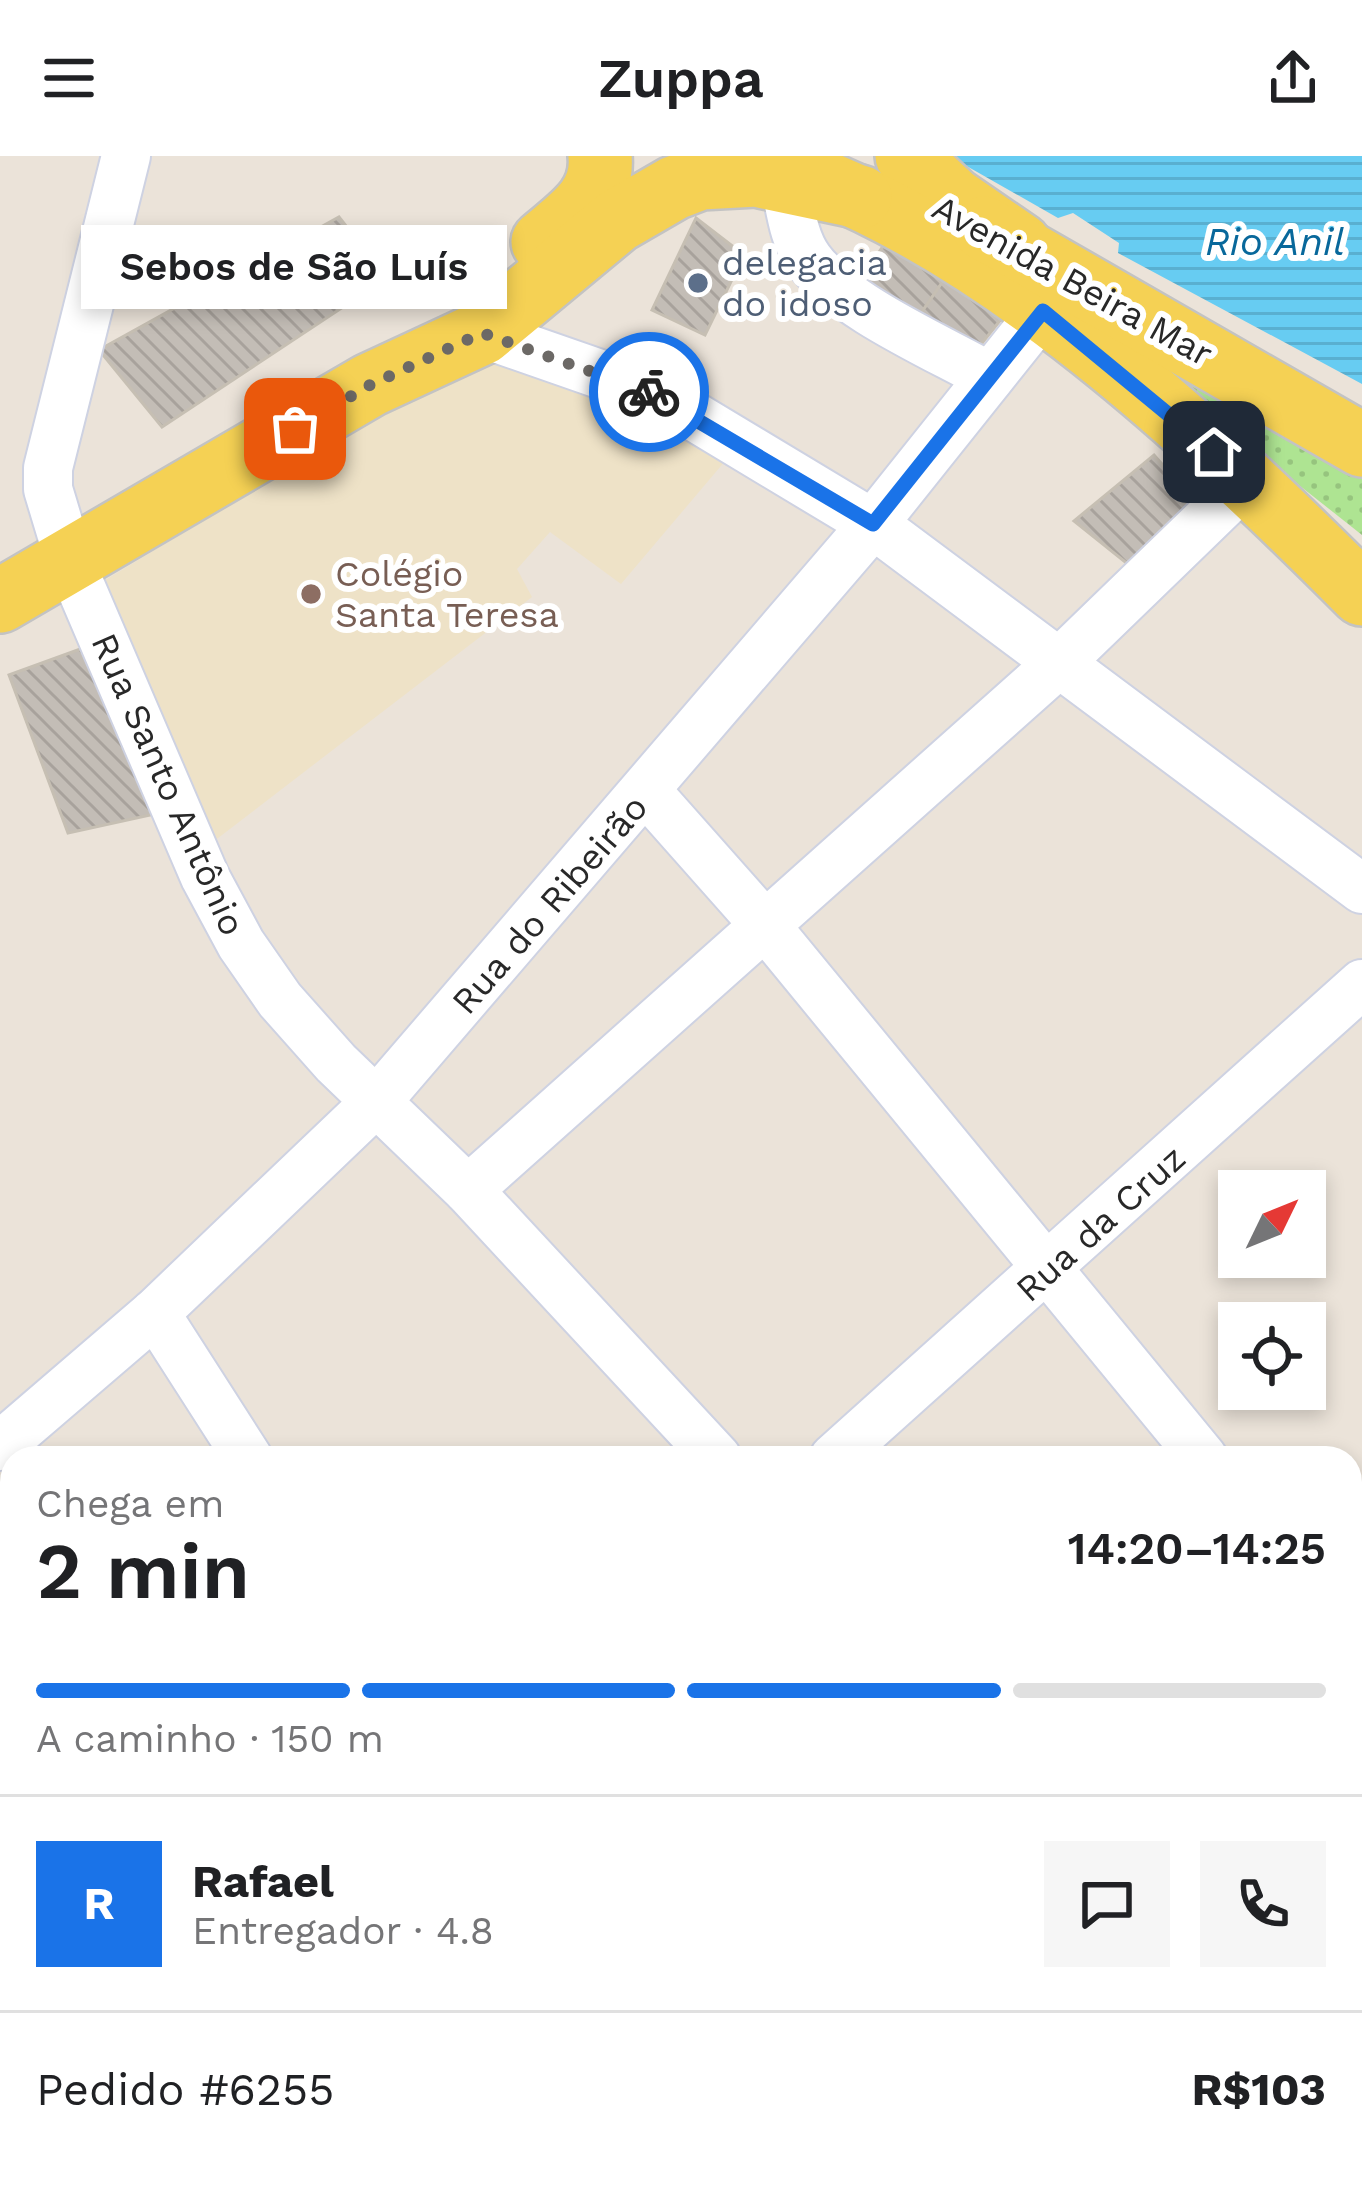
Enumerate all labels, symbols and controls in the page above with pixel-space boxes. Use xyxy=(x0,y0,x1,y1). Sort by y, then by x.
icon: menu xyxy=(36,45,102,111)
icon: share xyxy=(1260,45,1326,111)
text: Zuppa xyxy=(598,47,764,110)
street label: Avenida Beira Mar xyxy=(925,186,1220,375)
water label: Rio Anil xyxy=(1205,219,1345,264)
callout: Sebos de São Luís xyxy=(82,225,508,309)
place label: delegacia do idoso xyxy=(722,242,887,325)
text: Sebos de São Luís xyxy=(120,244,468,289)
marker: delegacia do idoso xyxy=(685,270,711,296)
courier xyxy=(589,332,709,452)
icon: bike xyxy=(616,359,682,425)
pin xyxy=(244,378,346,480)
icon: bag xyxy=(262,396,328,462)
pin xyxy=(1163,401,1265,503)
icon: home xyxy=(1181,419,1247,485)
place label: Colégio Santa Teresa xyxy=(335,553,559,636)
marker: Colégio Santa Teresa xyxy=(298,581,324,607)
street label: Rua Santo Antônio xyxy=(83,627,254,942)
street label: Rua do Ribeirão xyxy=(443,787,656,1023)
street label: Rua da Cruz xyxy=(1008,1137,1194,1311)
north arrow xyxy=(1218,1170,1326,1278)
map controls xyxy=(1218,1170,1326,1410)
button: locate xyxy=(1218,1302,1326,1410)
text: Chega em xyxy=(36,1481,224,1526)
text: 14:20–14:25 xyxy=(1068,1522,1326,1575)
text: 2 min xyxy=(36,1525,250,1617)
text: A caminho · 150 m xyxy=(36,1716,384,1761)
button: chat xyxy=(1044,1841,1170,1967)
button: phone xyxy=(1200,1841,1326,1967)
text: Rafael xyxy=(192,1855,334,1908)
text: R xyxy=(83,1877,115,1930)
text: Entregador · 4.8 xyxy=(192,1908,494,1953)
text: Pedido #6255 xyxy=(36,2063,335,2116)
text: R$103 xyxy=(1191,2063,1326,2116)

